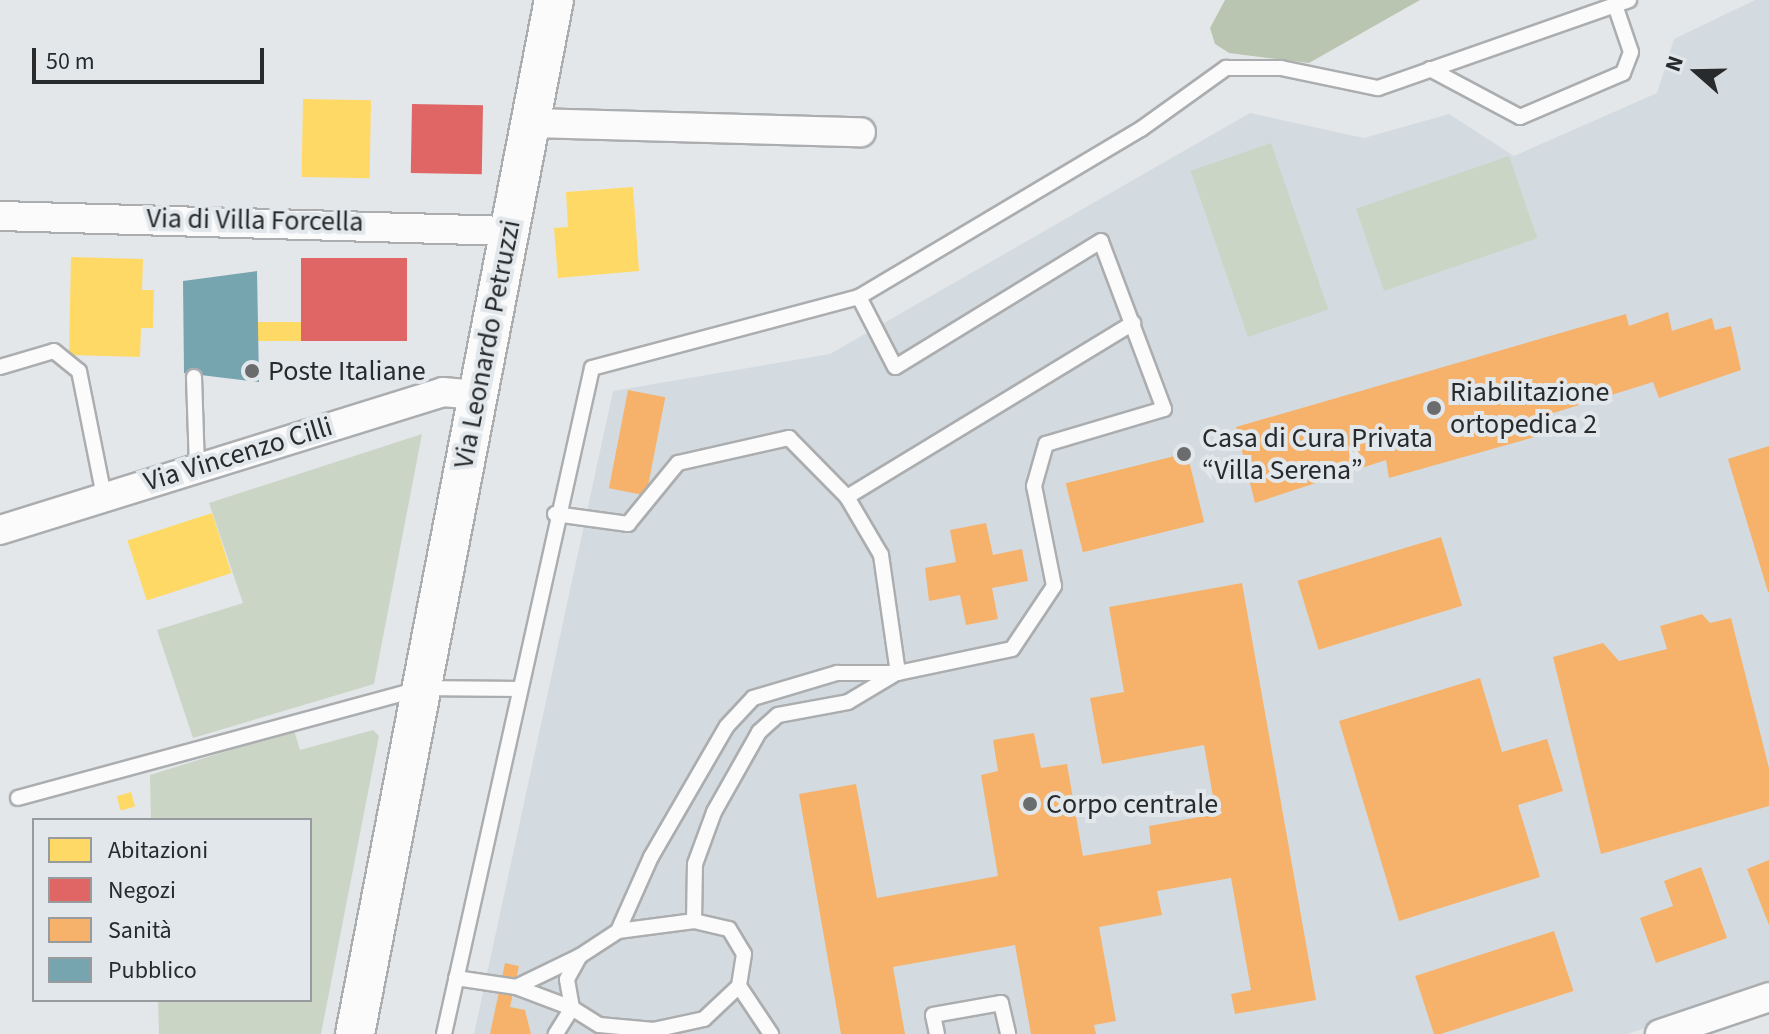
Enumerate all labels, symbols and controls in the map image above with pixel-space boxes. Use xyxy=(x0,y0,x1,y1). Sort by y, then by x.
scale bar xyxy=(36,32,268,82)
north arrow xyxy=(1657,32,1737,112)
text: 50 m xyxy=(46,44,95,79)
text: N xyxy=(1657,51,1692,76)
street label: Via di Villa Forcella xyxy=(146,201,364,239)
street label: Via Leonardo Petruzzi xyxy=(446,217,528,471)
place label: Poste Italiane xyxy=(268,354,426,388)
marker: Poste Italiane xyxy=(243,362,261,380)
place label: Riabilitazione ortopedica 2 xyxy=(1450,375,1609,441)
marker: Riabilitazione ortopedica 2 xyxy=(1425,399,1443,417)
street label: Via Vincenzo Cilli xyxy=(140,409,336,499)
place label: Casa di Cura Privata “Villa Serena” xyxy=(1202,421,1433,487)
marker: Casa di Cura Privata “Villa Serena” xyxy=(1173,443,1195,465)
place label: Corpo centrale xyxy=(1046,787,1218,821)
marker: Corpo centrale xyxy=(1021,795,1039,813)
legend xyxy=(32,818,312,1002)
text: Abitazioni xyxy=(108,833,208,868)
text: Negozi xyxy=(108,873,176,908)
text: Sanità xyxy=(108,913,172,948)
text: Pubblico xyxy=(108,953,197,988)

